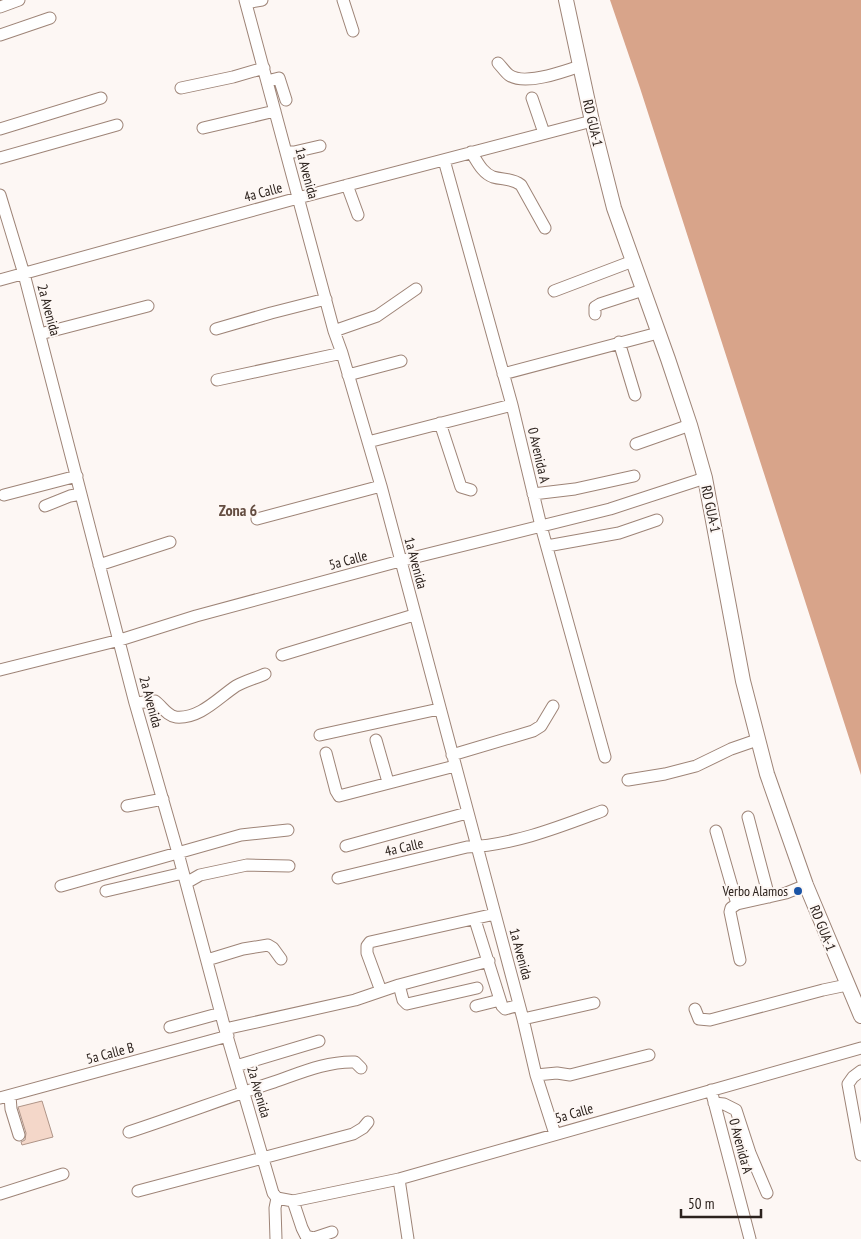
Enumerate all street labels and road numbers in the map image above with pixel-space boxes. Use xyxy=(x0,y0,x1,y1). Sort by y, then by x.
street label: RD GUA-1 xyxy=(579,98,607,148)
street label: 1a Avenida xyxy=(291,145,323,201)
street label: 4a Calle xyxy=(242,178,284,206)
street label: 2a Avenida xyxy=(33,282,65,338)
street label: 0 Avenida A xyxy=(524,426,554,485)
street label: RD GUA-1 xyxy=(697,484,725,534)
street label: 1a Avenida xyxy=(400,535,432,591)
street label: 5a Calle xyxy=(327,546,369,574)
street label: 2a Avenida xyxy=(135,674,167,730)
street label: 4a Calle xyxy=(383,834,425,860)
street label: RD GUA-1 xyxy=(806,902,840,954)
street label: 1a Avenida xyxy=(505,926,537,982)
street label: 5a Calle B xyxy=(84,1038,136,1068)
street label: 2a Avenida xyxy=(243,1064,275,1120)
street label: 5a Calle xyxy=(553,1099,595,1127)
street label: 0 Avenida A xyxy=(725,1116,757,1176)

